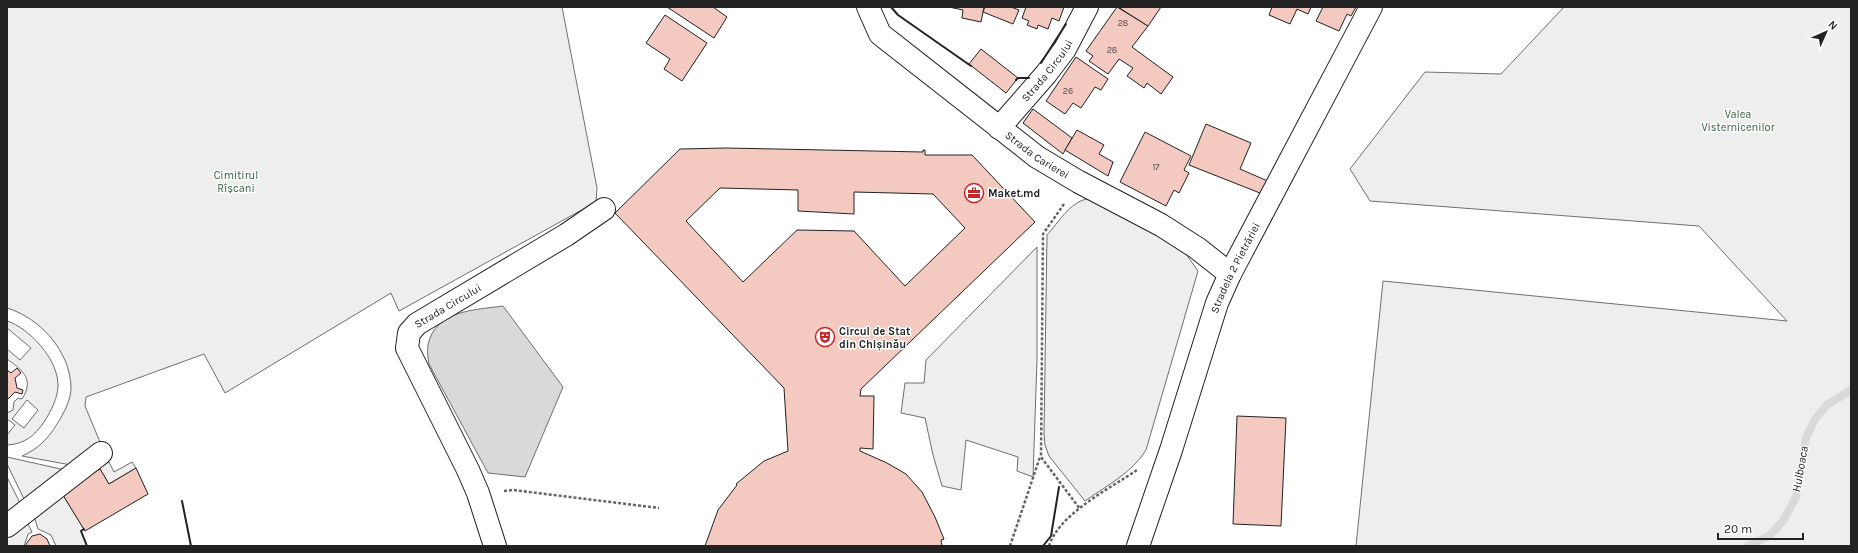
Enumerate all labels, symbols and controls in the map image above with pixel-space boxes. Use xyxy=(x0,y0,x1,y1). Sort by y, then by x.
north arrow xyxy=(1806,12,1846,52)
house number: 28 xyxy=(1118,18,1129,28)
text: N xyxy=(1825,18,1840,33)
street label: Strada Circului xyxy=(1019,37,1075,104)
house number: 28 xyxy=(1107,45,1118,55)
house number: 26 xyxy=(1063,86,1073,96)
park label: Valea Visternicenilor xyxy=(1701,108,1775,134)
street label: Strada Carierei xyxy=(1003,128,1072,181)
house number: 17 xyxy=(1152,162,1160,172)
park label: Cimitirul Rîșcani xyxy=(214,169,258,195)
office icon: Maket.md xyxy=(963,182,985,204)
place label: Maket.md xyxy=(988,187,1040,200)
street label: Stradela 2 Pietrăriei xyxy=(1208,220,1263,315)
street label: Strada Circului xyxy=(412,281,483,331)
place label: Circul de Stat din Chișinău xyxy=(839,325,911,351)
theatre icon: Circul de Stat din Chișinău xyxy=(814,326,836,348)
water label: Hulboaca xyxy=(1789,445,1811,493)
scale bar xyxy=(1718,515,1803,541)
text: 20 m xyxy=(1724,522,1752,536)

